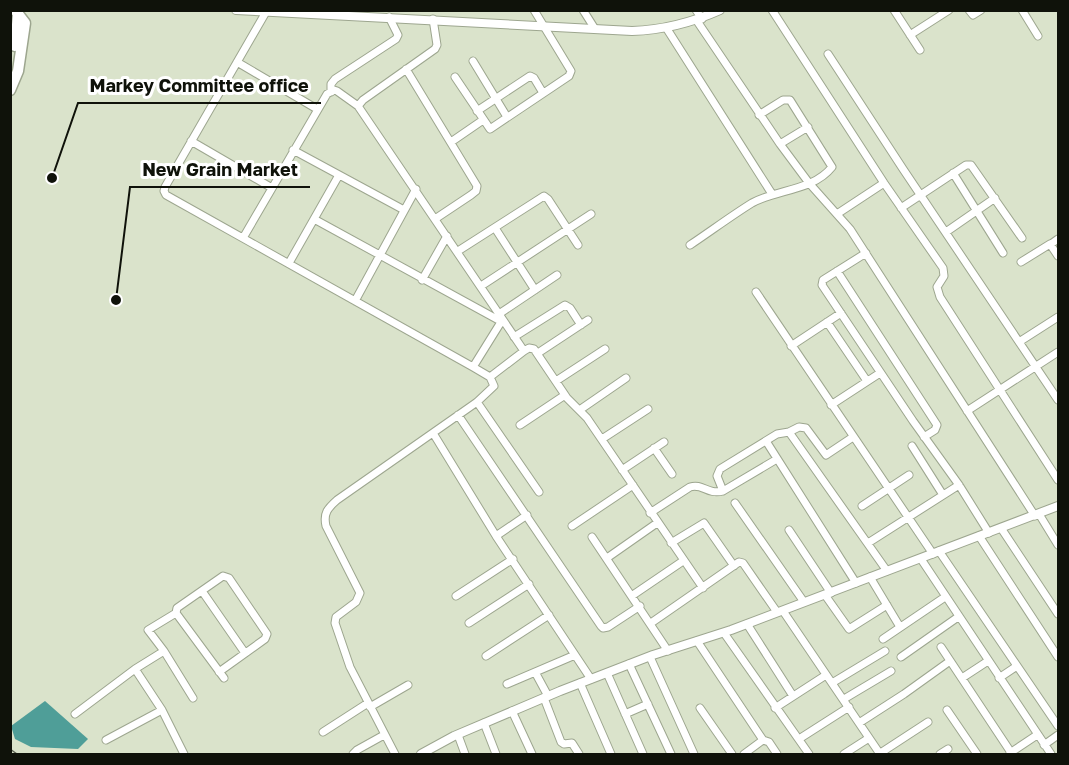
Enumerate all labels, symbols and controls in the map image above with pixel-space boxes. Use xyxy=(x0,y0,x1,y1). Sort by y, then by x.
callout: Markey Committee office xyxy=(78,67,321,103)
text: Markey Committee office xyxy=(89,74,309,96)
callout: New Grain Market xyxy=(130,151,310,187)
text: New Grain Market xyxy=(142,158,298,180)

